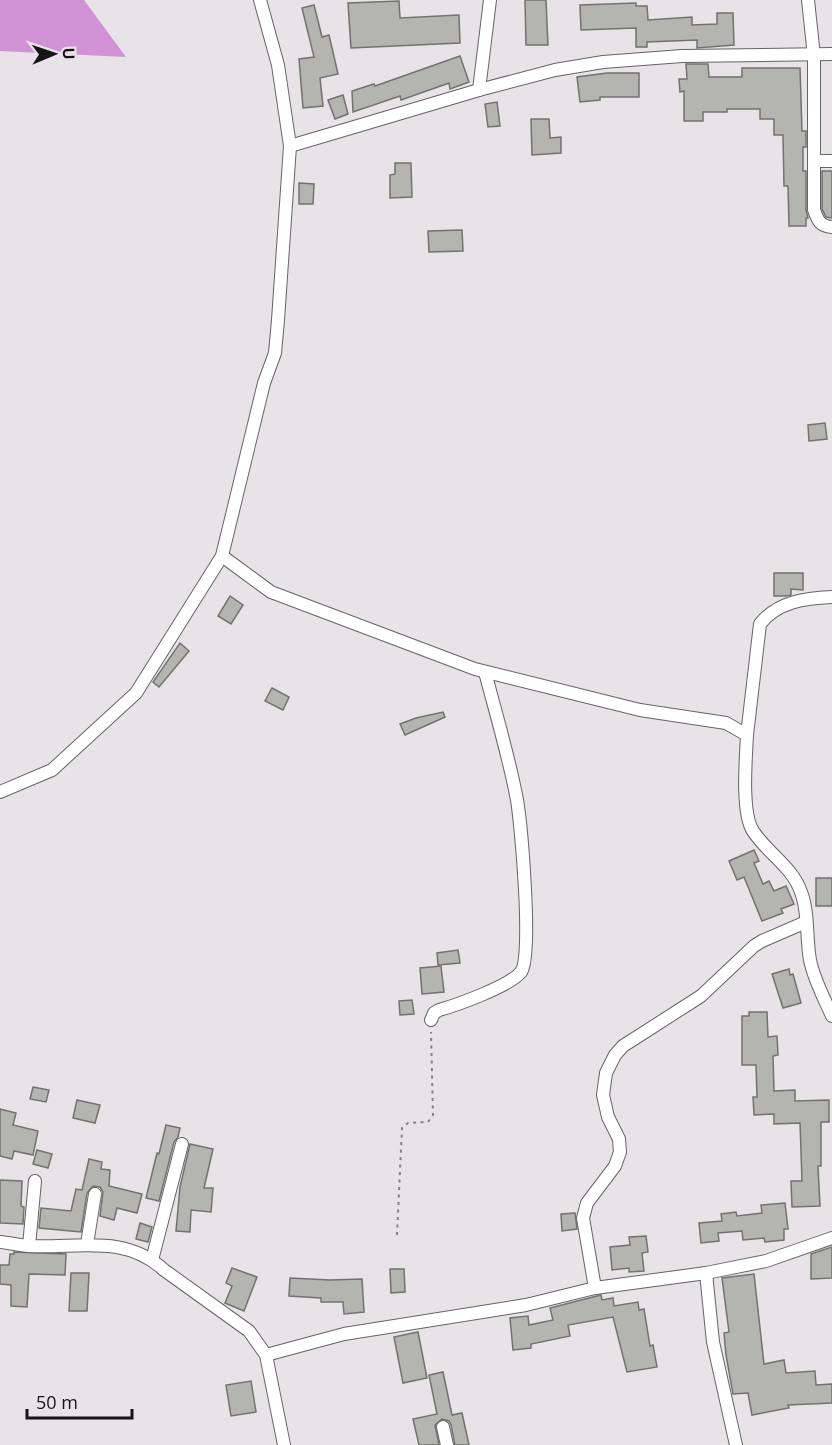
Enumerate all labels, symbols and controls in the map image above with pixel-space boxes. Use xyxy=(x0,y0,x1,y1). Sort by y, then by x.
north arrow xyxy=(24,24,84,84)
text: U xyxy=(58,47,80,60)
scale bar xyxy=(27,1382,132,1420)
text: 50 m xyxy=(36,1390,78,1414)

